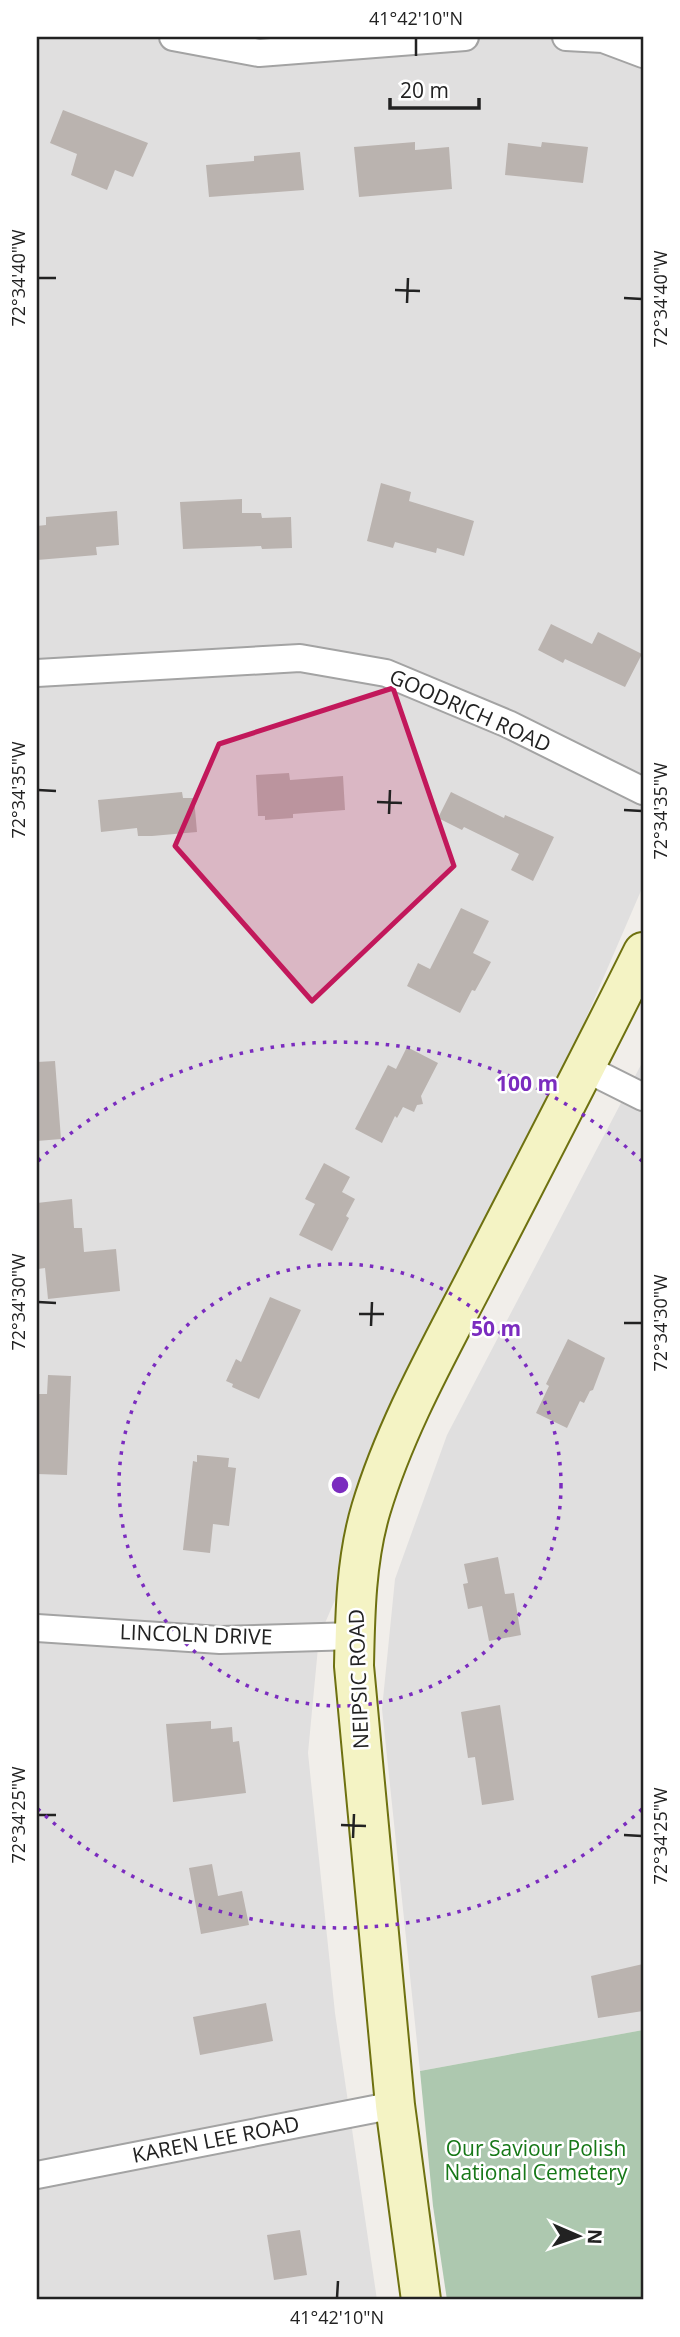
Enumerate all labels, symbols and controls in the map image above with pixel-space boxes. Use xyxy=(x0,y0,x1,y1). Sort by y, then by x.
text: 41°42'10"N xyxy=(369,6,463,30)
scale bar xyxy=(390,66,479,110)
text: 20 m xyxy=(400,76,449,104)
text: 72°34'40"W xyxy=(6,229,30,327)
text: 72°34'40"W xyxy=(648,250,672,348)
street label: GOODRICH ROAD xyxy=(385,662,556,758)
text: 72°34'35"W xyxy=(6,741,30,839)
text: 72°34'35"W xyxy=(648,762,672,860)
text: 100 m xyxy=(496,1069,558,1097)
text: 72°34'30"W xyxy=(6,1253,30,1351)
text: 72°34'30"W xyxy=(648,1274,672,1372)
text: 50 m xyxy=(471,1314,521,1342)
centre of rings xyxy=(328,1473,352,1497)
street label: NEIPSIC ROAD xyxy=(342,1609,374,1749)
street label: LINCOLN DRIVE xyxy=(119,1617,273,1651)
text: 72°34'25"W xyxy=(6,1766,30,1864)
text: 72°34'25"W xyxy=(648,1787,672,1885)
street label: KAREN LEE ROAD xyxy=(130,2109,302,2169)
park label: Our Saviour Polish National Cemetery xyxy=(445,2134,628,2186)
north arrow xyxy=(544,2200,614,2270)
text: N xyxy=(582,2228,608,2245)
text: 41°42'10"N xyxy=(290,2305,384,2329)

